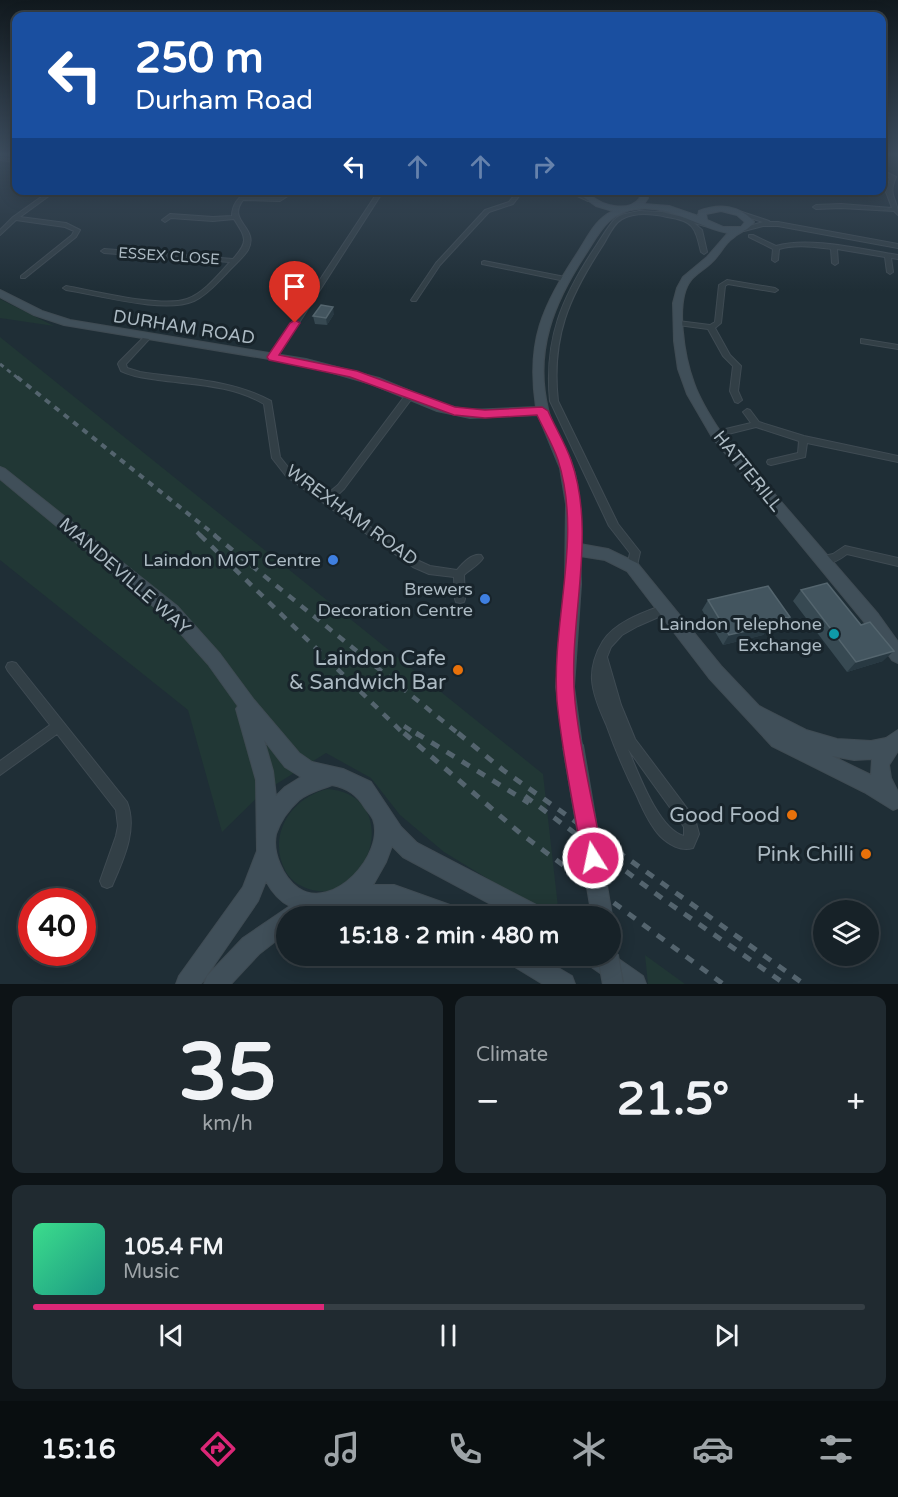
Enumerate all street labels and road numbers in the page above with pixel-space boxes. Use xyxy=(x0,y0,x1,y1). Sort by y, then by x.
street label: ESSEX CLOSE xyxy=(118,243,220,269)
street label: DURHAM ROAD xyxy=(112,305,256,349)
street label: HATTERILL xyxy=(709,426,788,516)
street label: WREXHAM ROAD xyxy=(282,460,422,570)
street label: MANDEVILLE WAY xyxy=(55,513,196,639)

